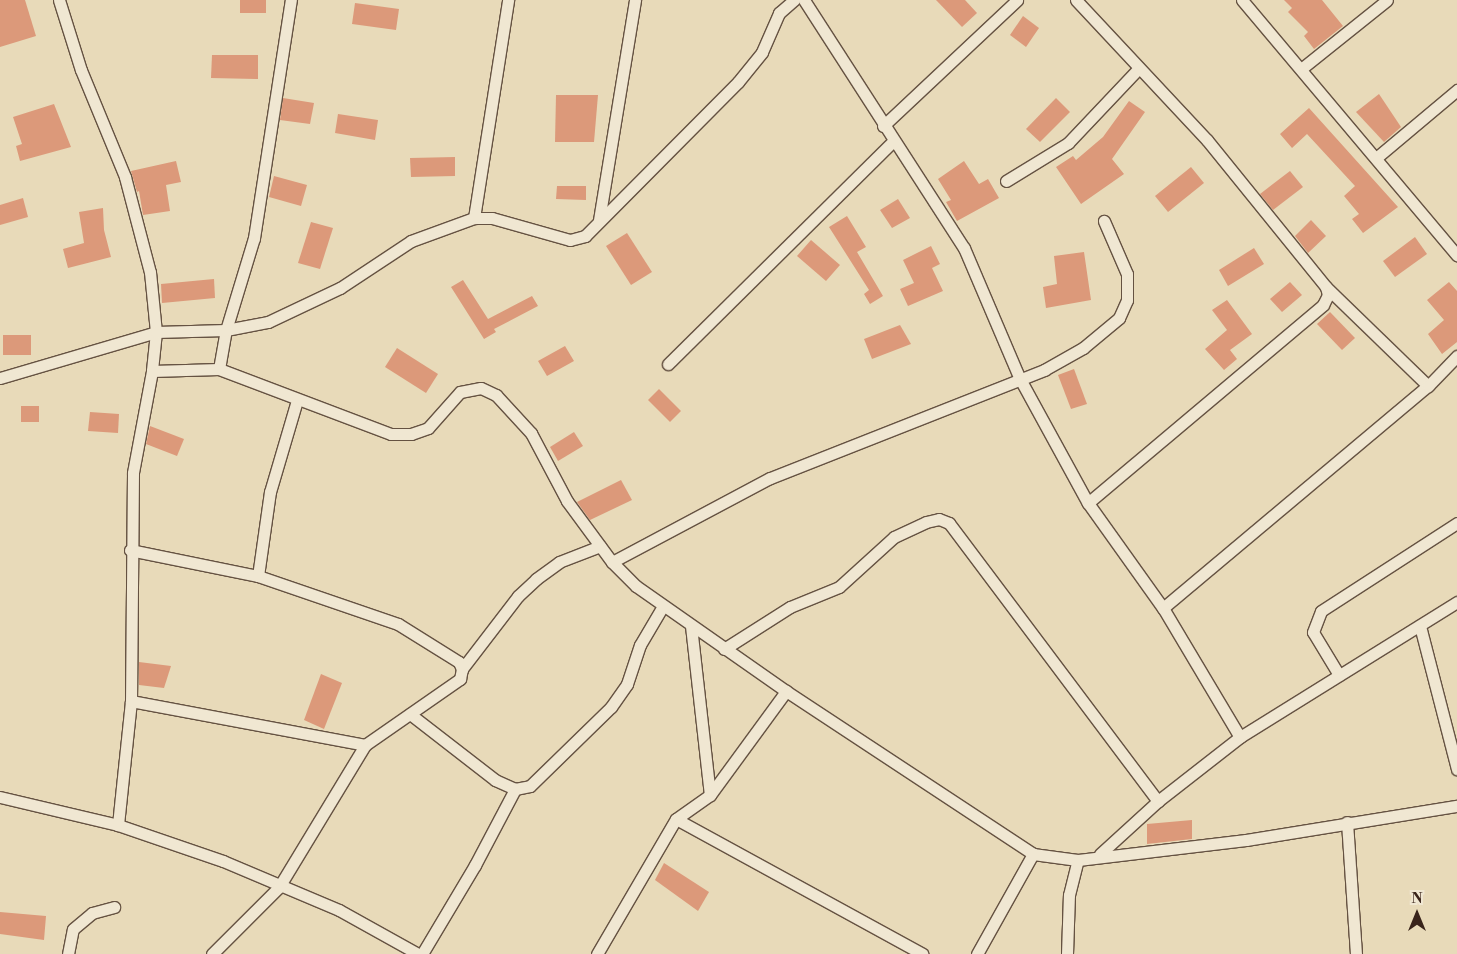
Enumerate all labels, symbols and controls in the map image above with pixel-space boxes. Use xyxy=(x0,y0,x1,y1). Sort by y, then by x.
north arrow xyxy=(1392,889,1442,939)
text: N xyxy=(1411,890,1423,908)

